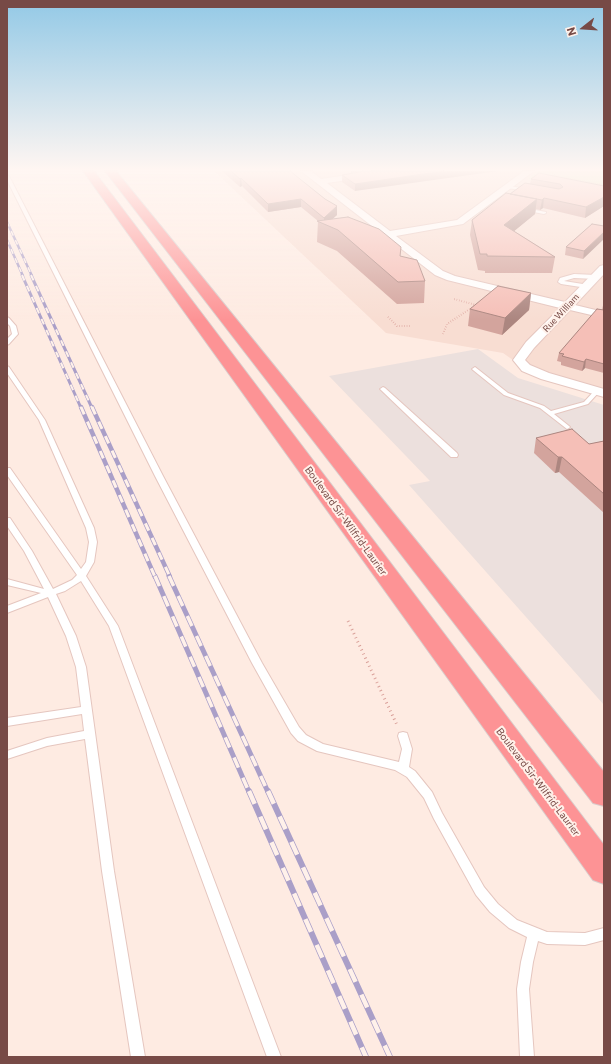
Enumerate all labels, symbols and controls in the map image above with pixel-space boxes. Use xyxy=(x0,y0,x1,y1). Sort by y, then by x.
north arrow xyxy=(563,8,603,48)
text: N xyxy=(564,26,578,38)
street label: Rue William xyxy=(541,292,581,334)
street label: Boulevard Sir-Wilfrid-Laurier xyxy=(302,464,390,578)
street label: Boulevard Sir-Wilfrid-Laurier xyxy=(494,726,582,838)

